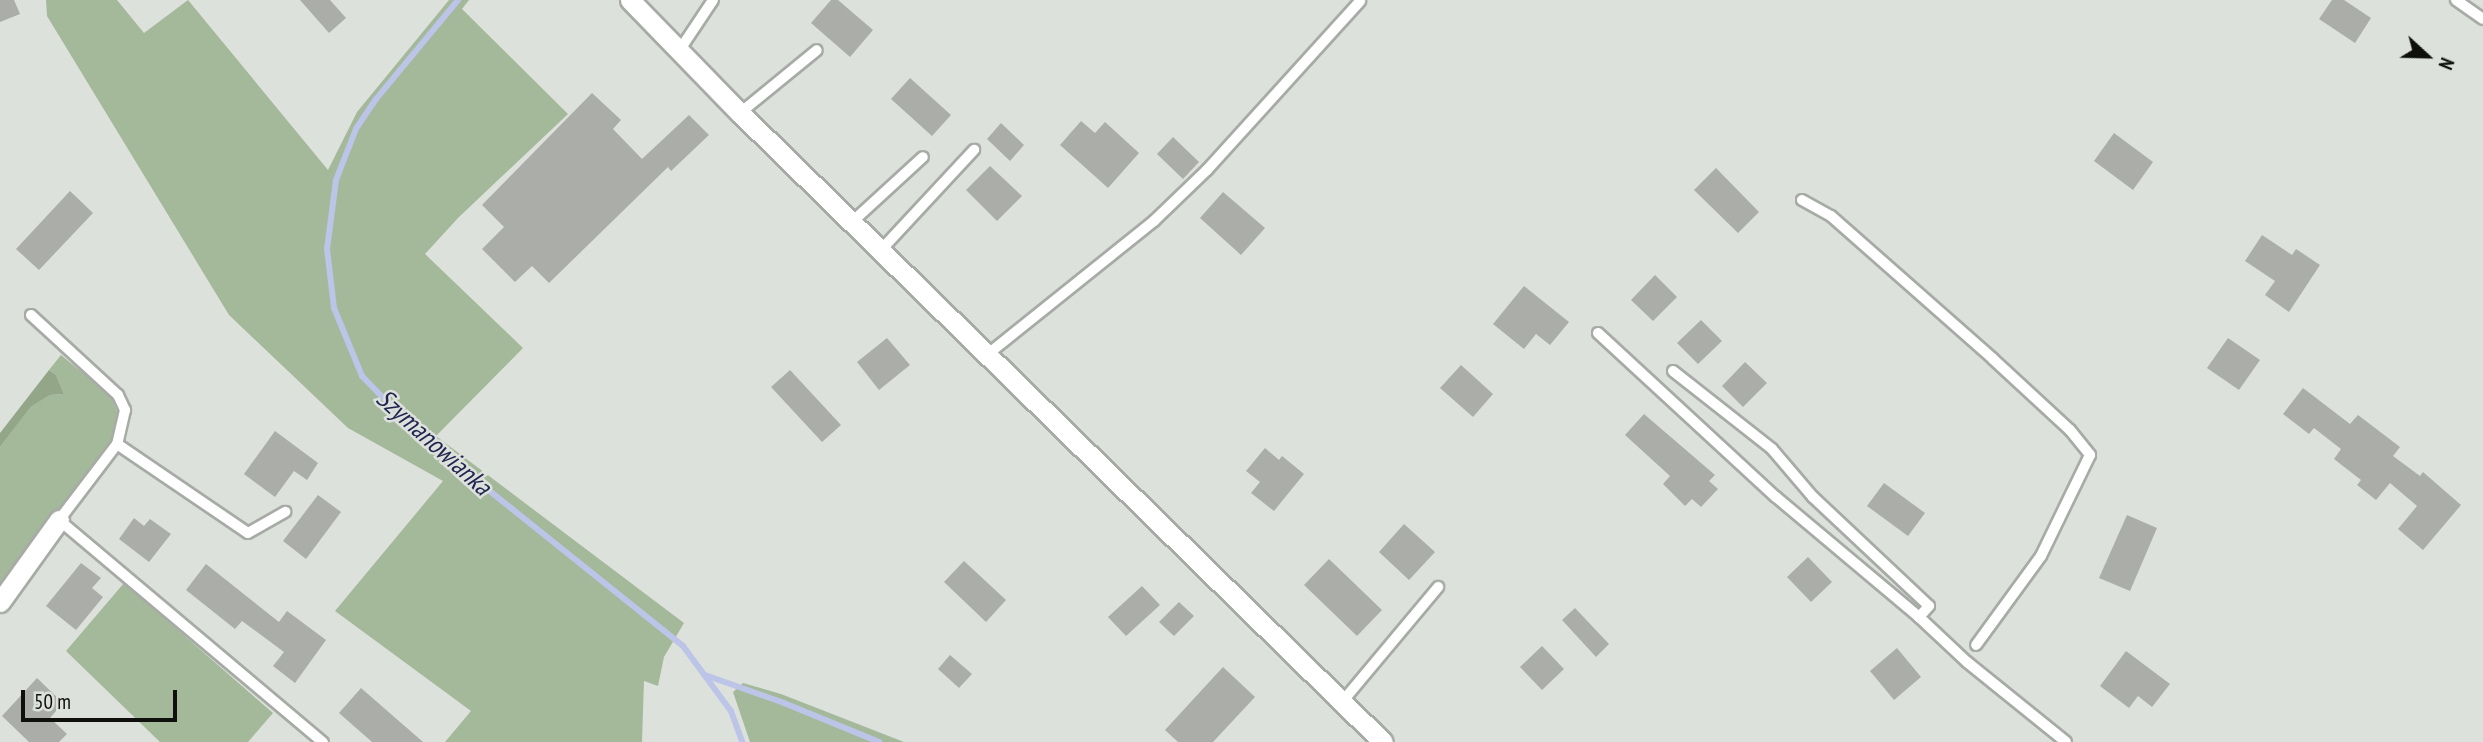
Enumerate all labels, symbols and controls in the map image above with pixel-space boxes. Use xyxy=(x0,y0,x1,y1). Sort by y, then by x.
north arrow xyxy=(2392,21,2462,91)
text: N xyxy=(2433,55,2460,73)
water label: Szymanowianka xyxy=(370,383,498,501)
scale bar xyxy=(24,676,180,720)
text: 50 m xyxy=(34,688,71,715)

